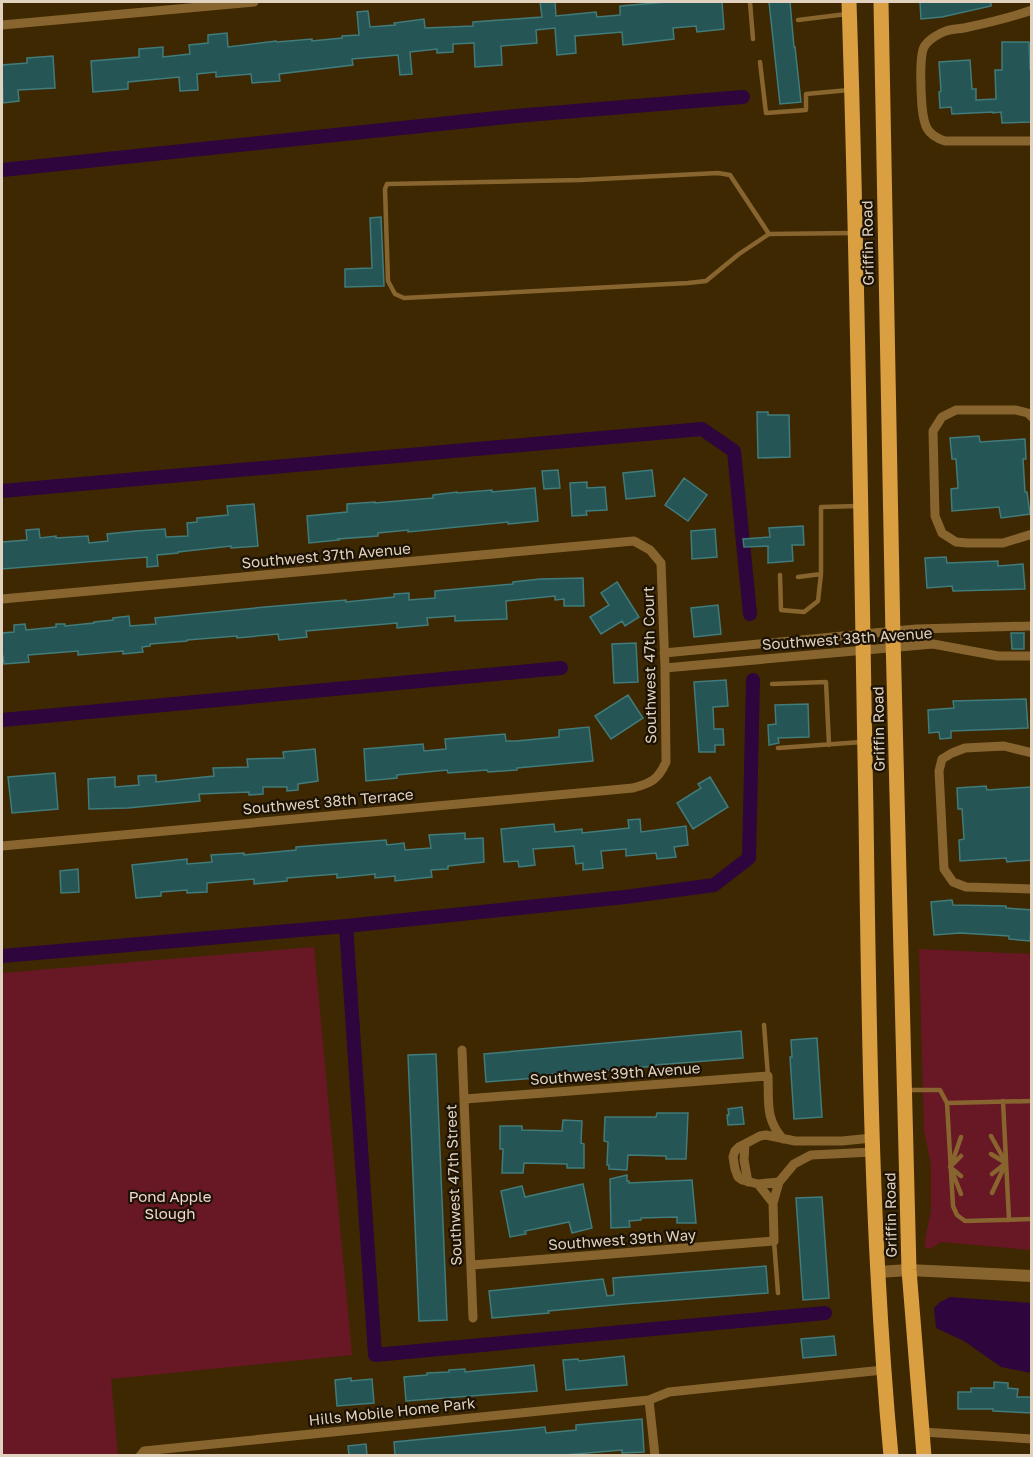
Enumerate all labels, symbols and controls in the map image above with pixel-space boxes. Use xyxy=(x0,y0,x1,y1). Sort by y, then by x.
street label: Griffin Road xyxy=(857,200,877,286)
street label: Southwest 37th Avenue xyxy=(241,539,412,571)
street label: Southwest 47th Court xyxy=(639,586,659,744)
street label: Southwest 38th Avenue xyxy=(761,623,933,653)
street label: Griffin Road xyxy=(868,686,888,772)
street label: Southwest 38th Terrace xyxy=(242,785,415,817)
street label: Southwest 39th Avenue xyxy=(529,1058,701,1088)
street label: Southwest 47th Street xyxy=(441,1104,465,1266)
street label: Griffin Road xyxy=(880,1172,900,1258)
park label: Pond Apple Slough xyxy=(129,1187,212,1222)
street label: Southwest 39th Way xyxy=(547,1225,697,1253)
street label: Hills Mobile Home Park xyxy=(308,1393,477,1429)

